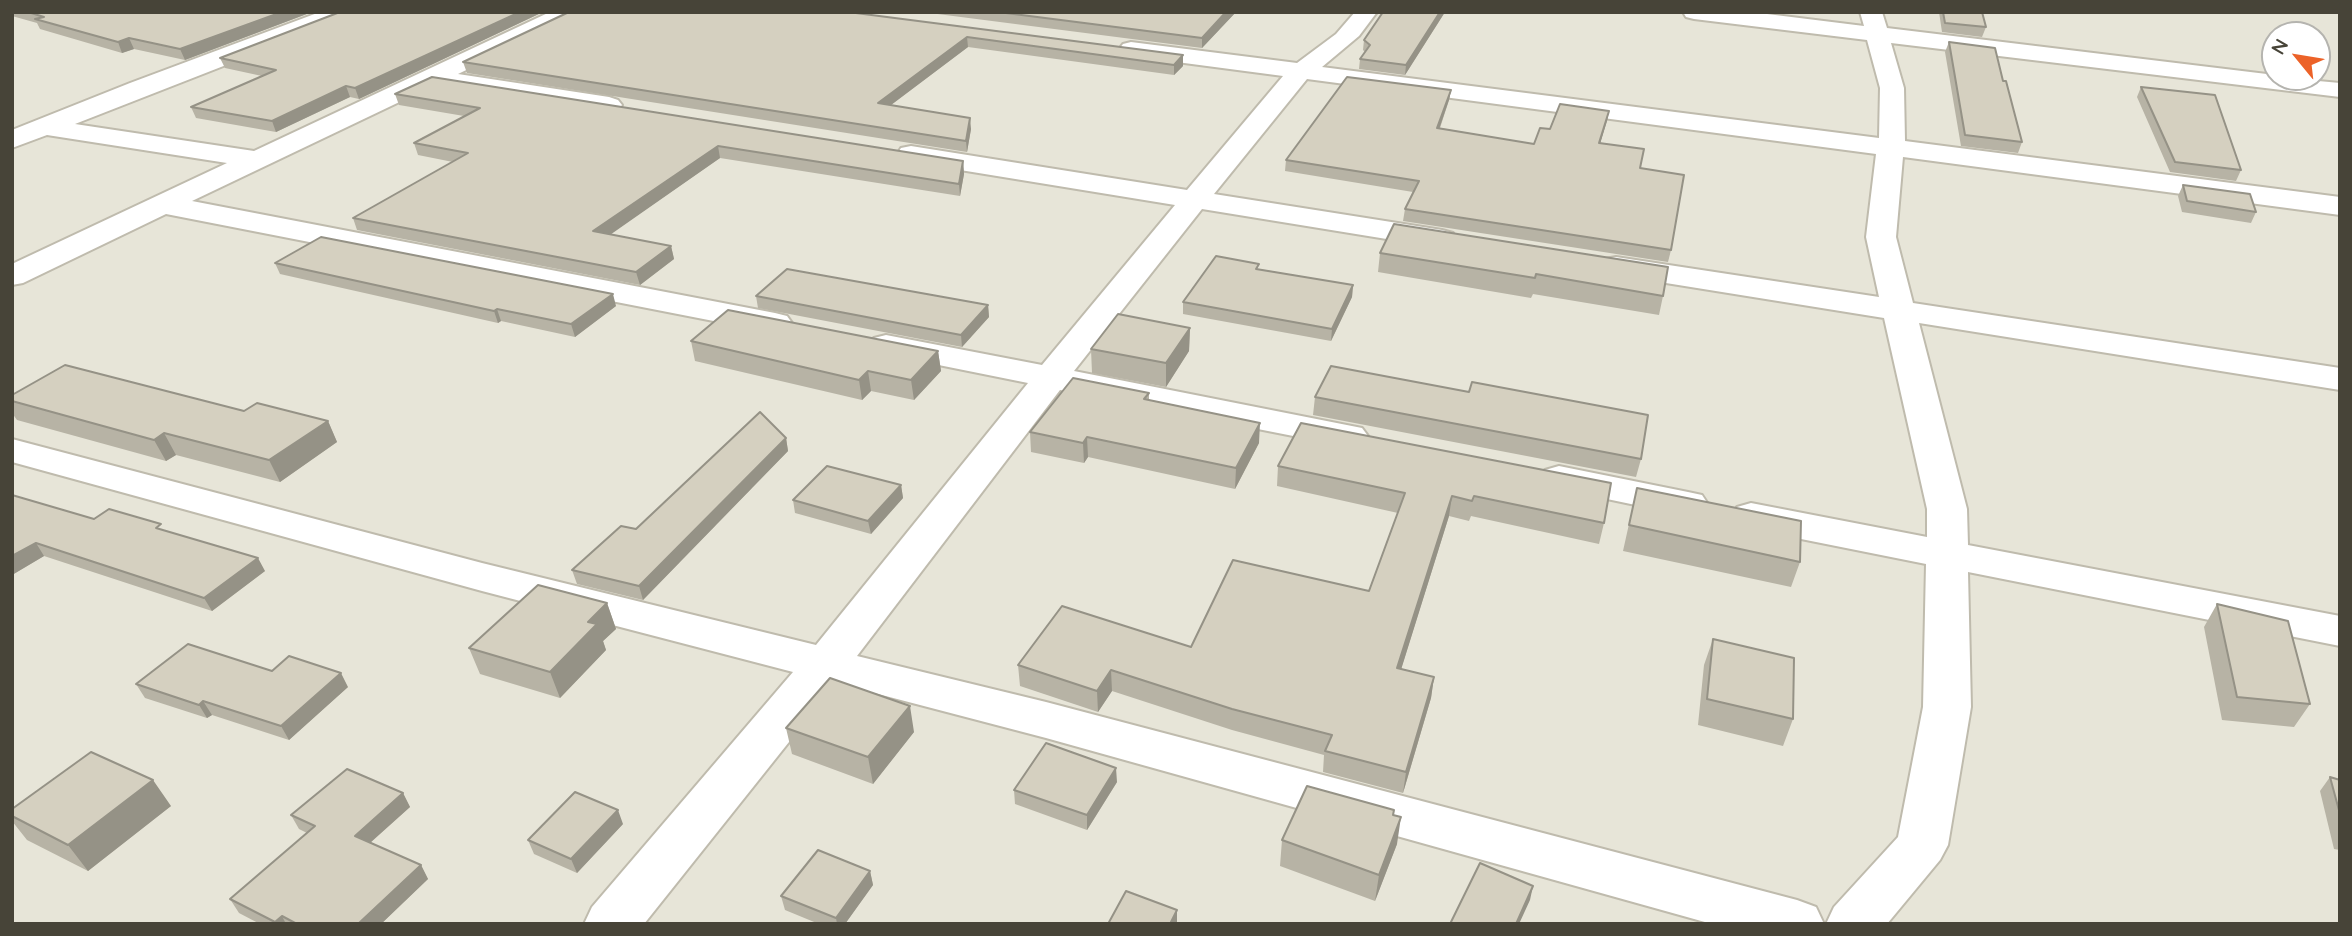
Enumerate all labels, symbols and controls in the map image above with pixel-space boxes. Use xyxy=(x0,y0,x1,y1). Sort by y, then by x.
north arrow xyxy=(2261,21,2331,91)
text: N xyxy=(2266,34,2293,59)

